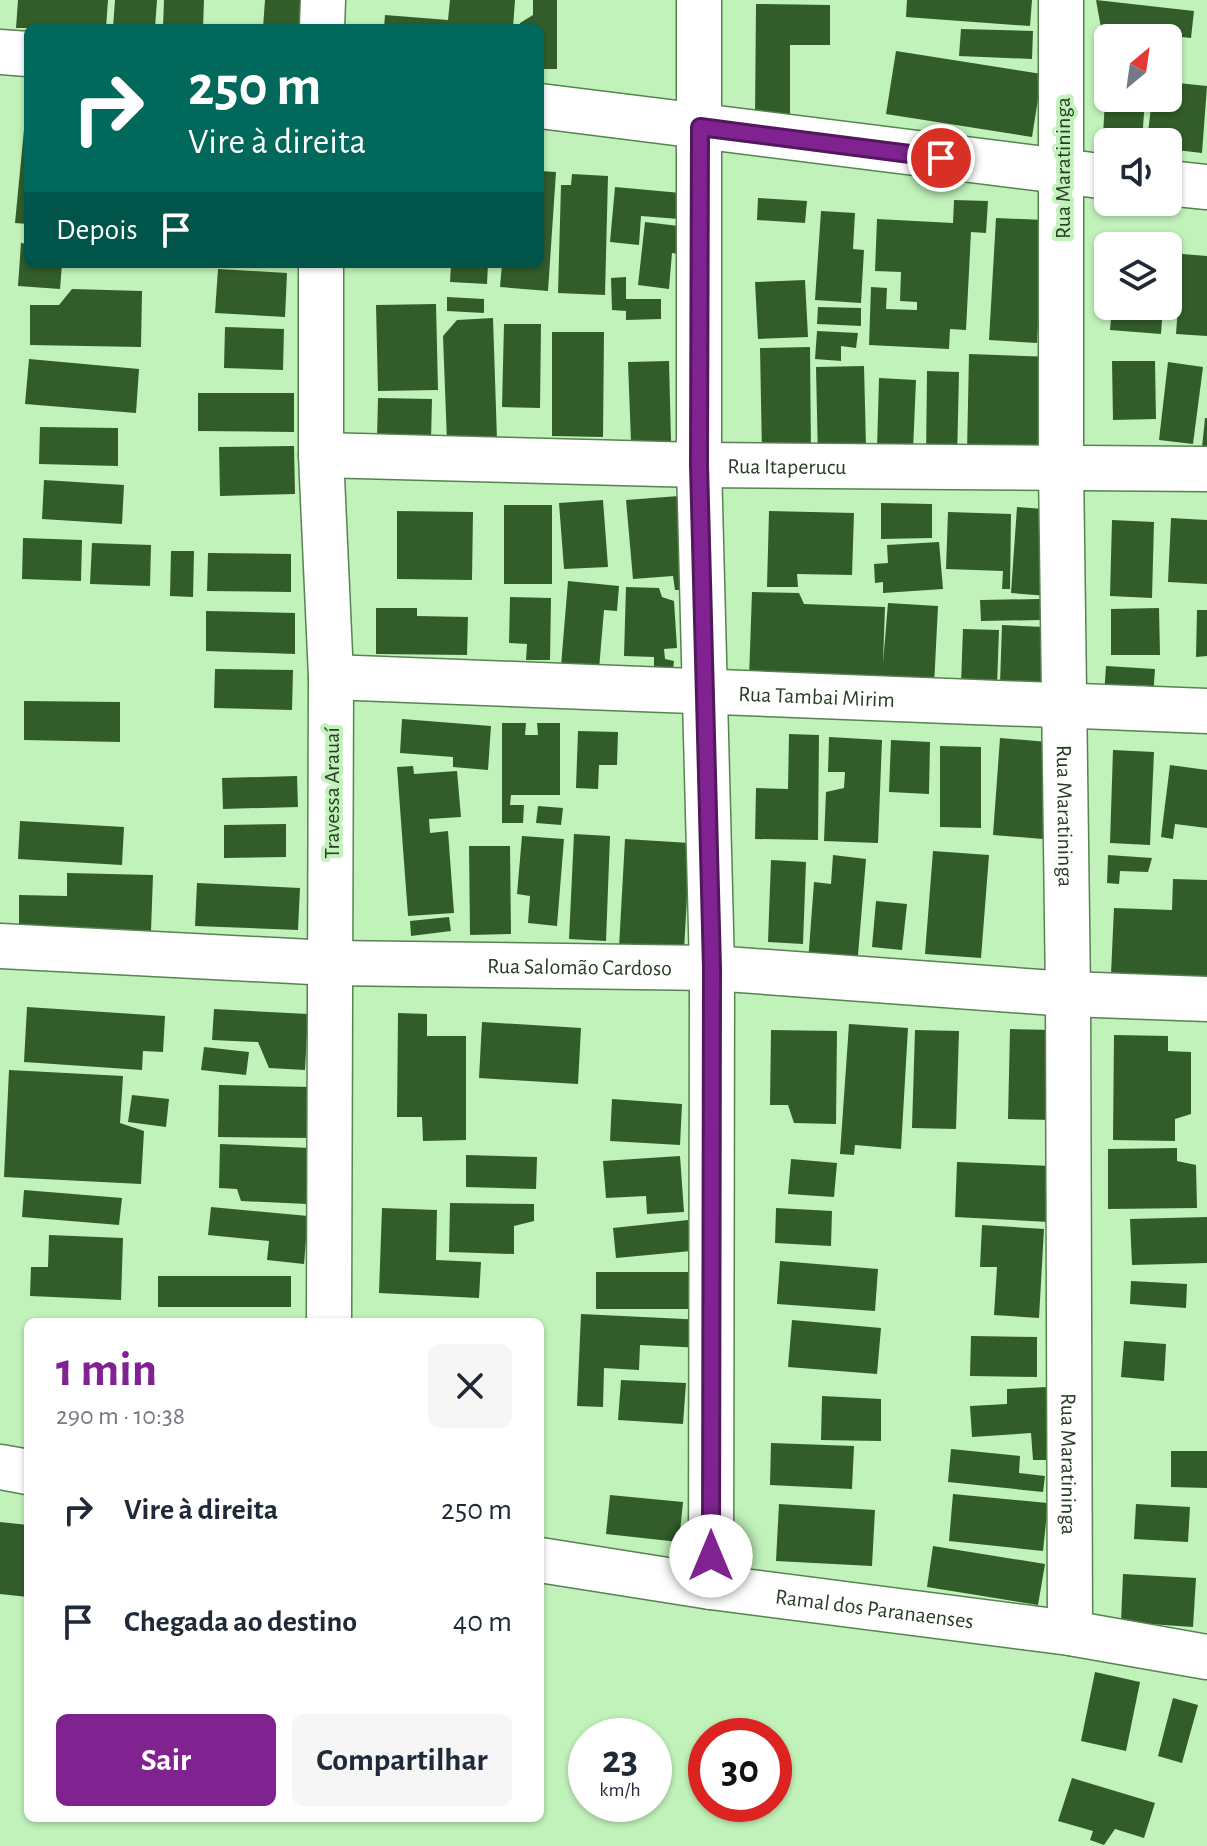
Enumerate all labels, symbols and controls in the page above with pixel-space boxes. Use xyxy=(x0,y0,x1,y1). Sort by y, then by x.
north arrow xyxy=(1094,24,1182,112)
map controls xyxy=(1094,24,1182,320)
icon: right xyxy=(56,56,160,160)
text: 250 m xyxy=(188,59,321,115)
street label: Rua Maratininga xyxy=(1052,97,1074,239)
text: Vire à direita xyxy=(188,124,366,160)
pin xyxy=(907,124,975,192)
button: sound xyxy=(1094,128,1182,216)
icon: arrive xyxy=(919,136,963,180)
icon: arrive xyxy=(154,208,198,252)
text: Depois xyxy=(56,215,138,245)
button: layers xyxy=(1094,232,1182,320)
street label: Rua Itaperucu xyxy=(727,455,846,478)
street label: Rua Tambai Mirim xyxy=(738,683,895,711)
street label: Travessa Arauaí xyxy=(321,727,343,859)
street label: Rua Maratininga xyxy=(1053,745,1077,887)
street label: Rua Salomão Cardoso xyxy=(487,955,672,979)
button: close xyxy=(428,1344,512,1428)
text: 1 min xyxy=(56,1347,157,1395)
street label: Rua Maratininga xyxy=(1057,1393,1080,1535)
text: 290 m · 10:38 xyxy=(56,1403,185,1429)
icon: right xyxy=(56,1488,100,1532)
text: Vire à direita xyxy=(124,1495,278,1525)
text: 250 m xyxy=(441,1495,512,1525)
position arrow xyxy=(669,1514,753,1598)
street label: Ramal dos Paranaenses xyxy=(774,1585,975,1633)
icon: arrive xyxy=(56,1600,100,1644)
text: Chegada ao destino xyxy=(124,1607,357,1637)
text: 40 m xyxy=(453,1607,512,1637)
button: Sair xyxy=(56,1714,276,1806)
button: Compartilhar xyxy=(292,1714,512,1806)
speed limit sign: 30 xyxy=(688,1718,792,1822)
text: 23 xyxy=(602,1740,638,1780)
text: km/h xyxy=(599,1780,641,1800)

